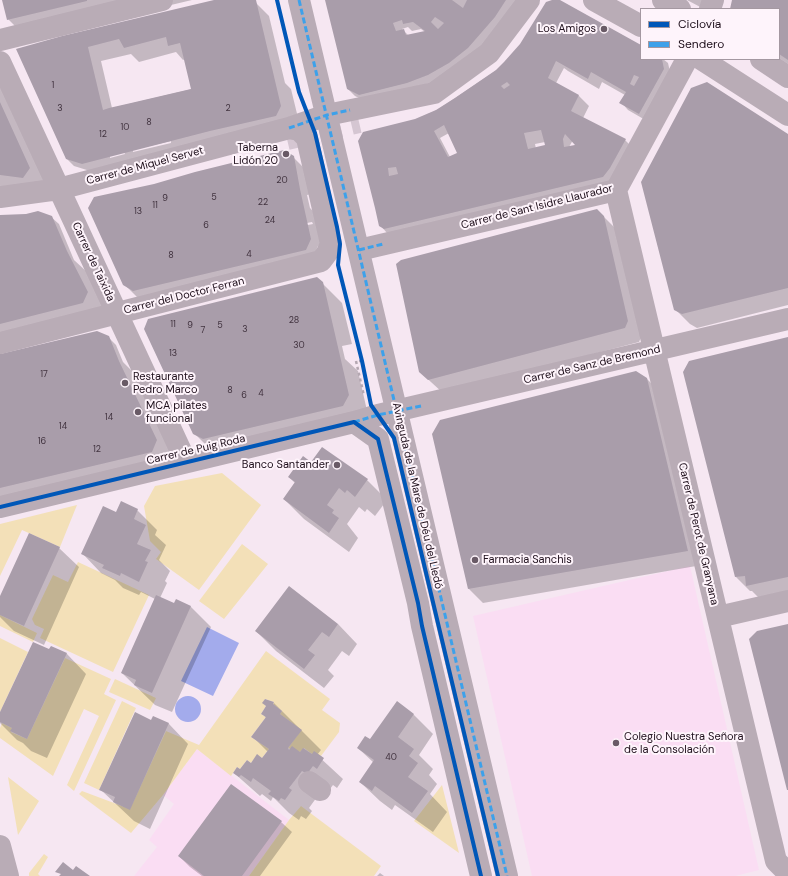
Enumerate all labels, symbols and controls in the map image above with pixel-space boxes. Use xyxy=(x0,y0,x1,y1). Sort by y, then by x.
legend xyxy=(640,8,780,60)
text: Ciclovía xyxy=(678,16,721,32)
place label: Los Amigos xyxy=(538,22,596,36)
marker: Los Amigos xyxy=(599,24,609,34)
text: Sendero xyxy=(678,36,724,52)
house number: 1 xyxy=(52,81,54,91)
house number: 3 xyxy=(57,104,63,114)
house number: 2 xyxy=(225,104,231,114)
house number: 8 xyxy=(146,118,152,128)
house number: 10 xyxy=(121,123,129,133)
house number: 12 xyxy=(99,130,107,140)
place label: Taberna Lidón 20 xyxy=(233,141,278,167)
street label: Carrer de Miquel Servet xyxy=(85,144,205,188)
marker: Taberna Lidón 20 xyxy=(281,149,291,159)
house number: 20 xyxy=(276,176,288,186)
street label: Carrer de Sant Isidre Llaurador xyxy=(460,182,614,232)
house number: 5 xyxy=(211,193,217,203)
house number: 9 xyxy=(162,194,168,204)
house number: 22 xyxy=(258,198,268,208)
house number: 11 xyxy=(152,201,158,211)
house number: 13 xyxy=(134,207,142,217)
house number: 24 xyxy=(265,216,275,226)
street label: Carrer de Taixida xyxy=(69,220,117,304)
house number: 6 xyxy=(203,221,209,231)
house number: 4 xyxy=(246,250,252,260)
house number: 8 xyxy=(168,251,174,261)
street label: Carrer del Doctor Ferran xyxy=(122,275,246,317)
house number: 28 xyxy=(289,316,299,326)
house number: 11 xyxy=(170,320,176,330)
house number: 9 xyxy=(187,321,193,331)
house number: 5 xyxy=(217,321,223,331)
house number: 3 xyxy=(242,325,248,335)
house number: 7 xyxy=(201,326,205,336)
house number: 30 xyxy=(293,341,305,351)
street label: Carrer de Sanz de Bremond xyxy=(522,343,662,387)
house number: 13 xyxy=(169,349,177,359)
house number: 17 xyxy=(40,370,48,380)
place label: Restaurante Pedro Marco xyxy=(133,370,197,396)
marker: Restaurante Pedro Marco xyxy=(120,378,130,388)
house number: 8 xyxy=(227,386,233,396)
house number: 4 xyxy=(258,389,264,399)
house number: 6 xyxy=(241,391,247,401)
place label: MCA pilates funcional xyxy=(146,399,207,425)
street label: Avinguda de la Mare de Déu del Lledó xyxy=(389,401,445,591)
marker: MCA pilates funcional xyxy=(133,407,143,417)
house number: 14 xyxy=(105,413,113,423)
house number: 14 xyxy=(59,422,67,432)
street label: Carrer de Puig Roda xyxy=(145,432,247,468)
house number: 16 xyxy=(38,437,46,447)
house number: 12 xyxy=(93,445,101,455)
place label: Banco Santander xyxy=(242,458,329,472)
marker: Banco Santander xyxy=(332,460,342,470)
street label: Carrer de Perot de Granyana xyxy=(675,462,721,606)
place label: Farmacia Sanchis xyxy=(483,553,572,567)
marker: Farmacia Sanchis xyxy=(470,555,480,565)
place label: Colegio Nuestra Señora de la Consolación xyxy=(624,730,744,756)
marker: Colegio Nuestra Señora de la Consolación xyxy=(611,738,621,748)
house number: 40 xyxy=(385,753,397,763)

